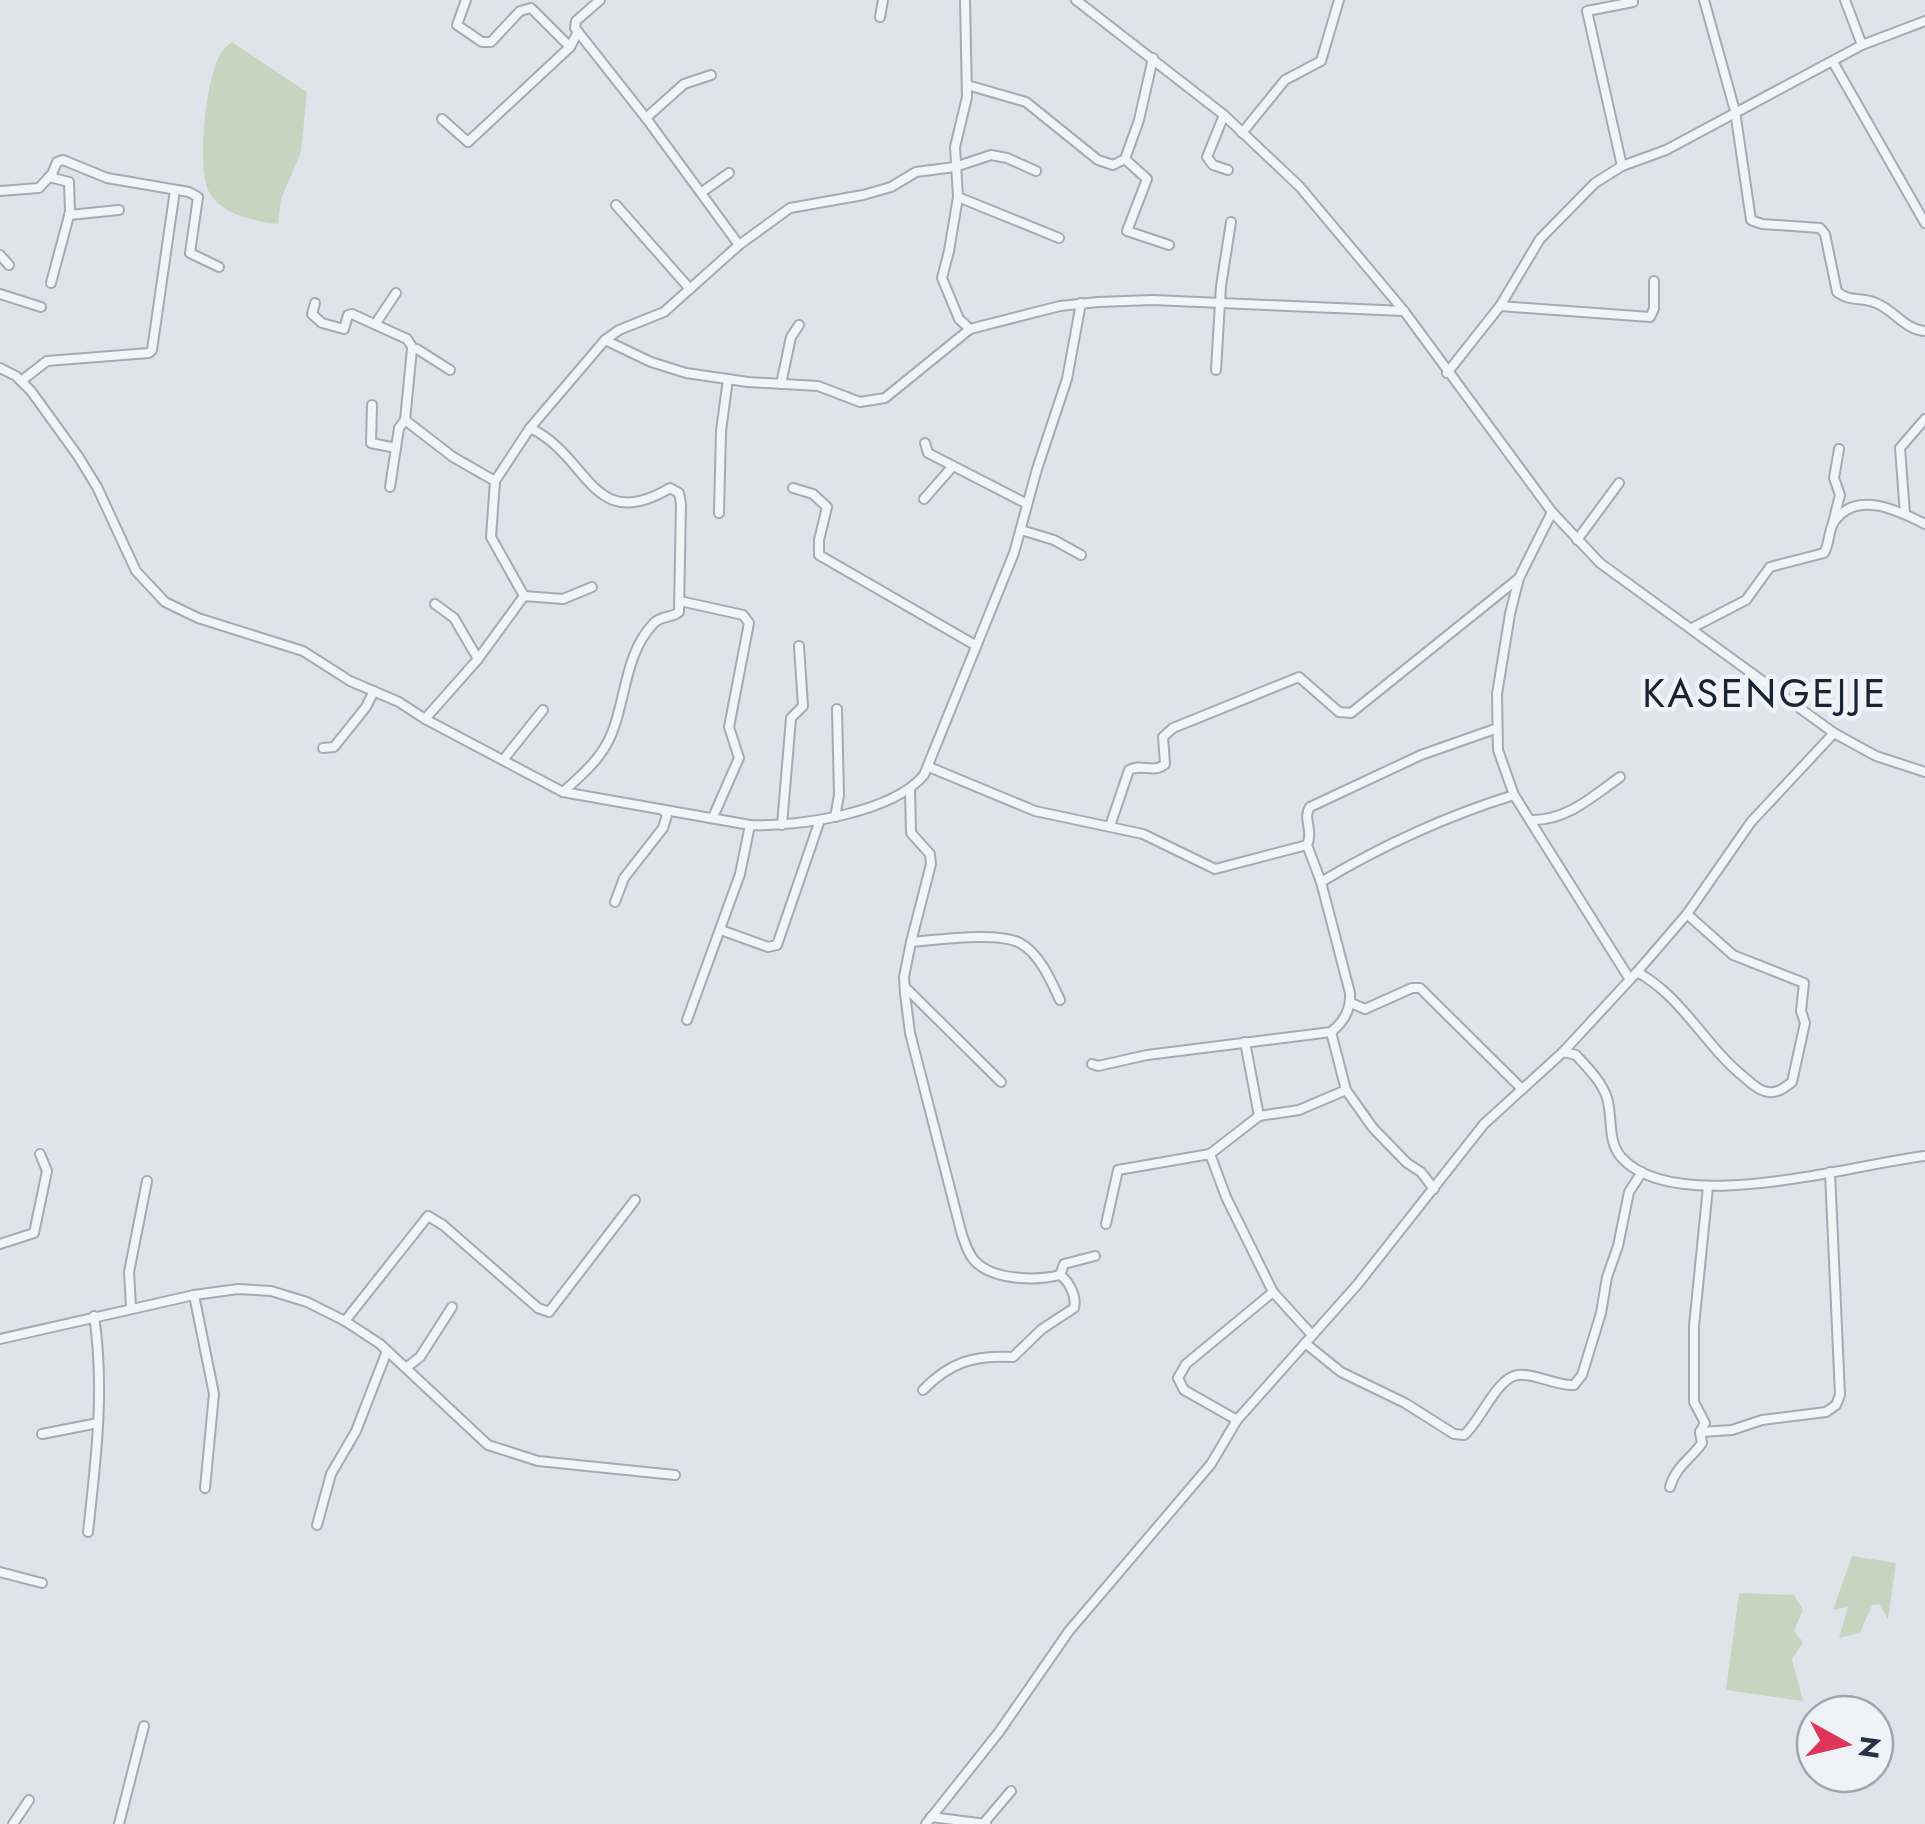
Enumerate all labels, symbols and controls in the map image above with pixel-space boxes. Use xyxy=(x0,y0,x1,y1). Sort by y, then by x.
district label: KASENGEJJE xyxy=(1642,664,1888,722)
north arrow xyxy=(1795,1694,1895,1794)
text: N xyxy=(1847,1734,1891,1761)

